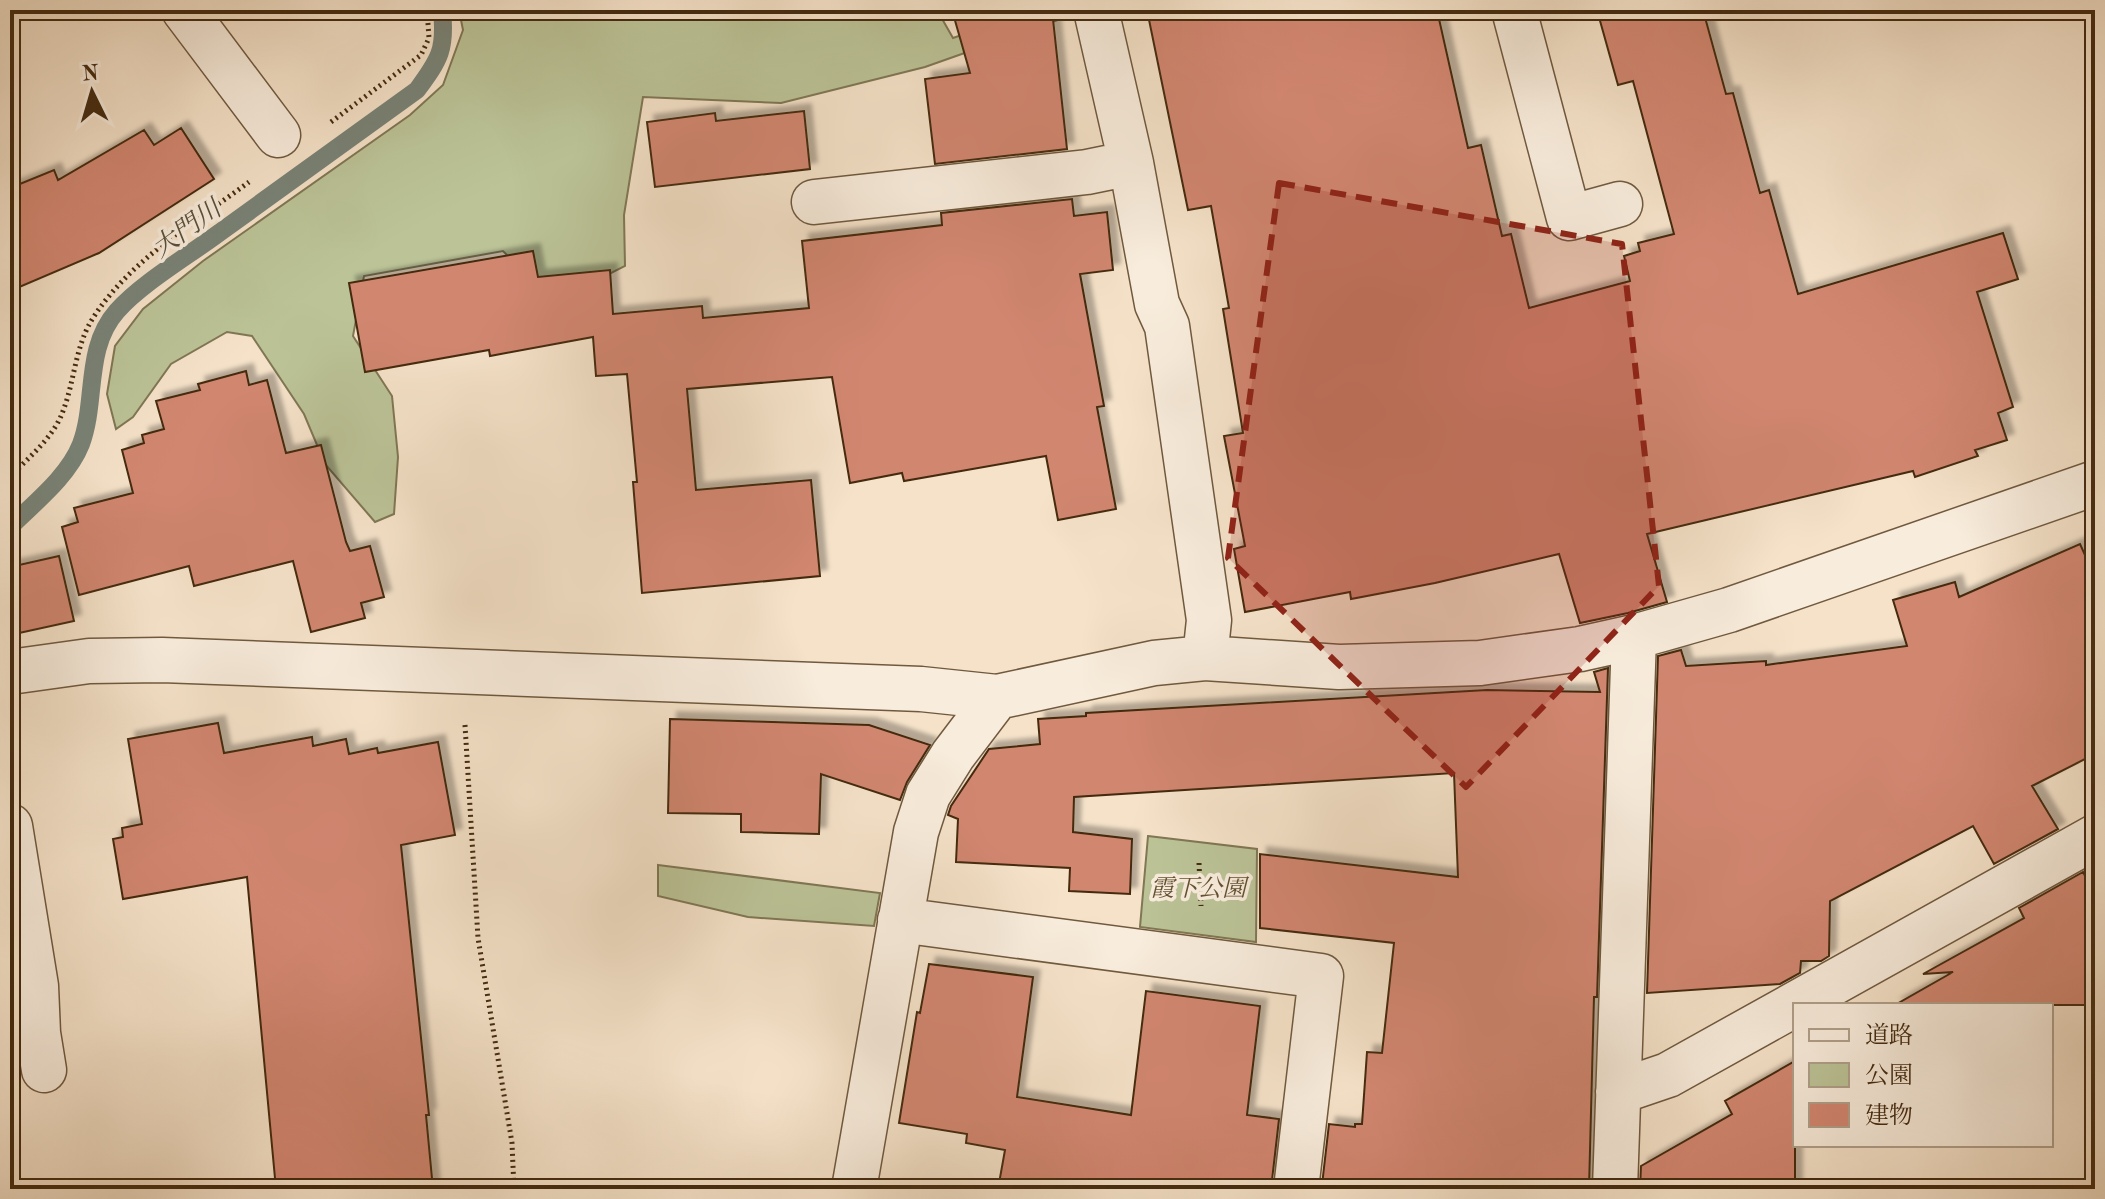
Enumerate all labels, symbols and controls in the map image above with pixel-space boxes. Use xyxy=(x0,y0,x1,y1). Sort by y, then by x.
north arrow xyxy=(52,52,132,132)
text: N xyxy=(81,62,100,86)
water label: 大門川 xyxy=(147,193,229,263)
park label: 霞下公園 xyxy=(1150,876,1250,902)
legend xyxy=(1793,1003,2053,1147)
text: 道路 xyxy=(1865,1022,1913,1049)
text: 公園 xyxy=(1865,1063,1913,1089)
text: 建物 xyxy=(1865,1102,1913,1129)

